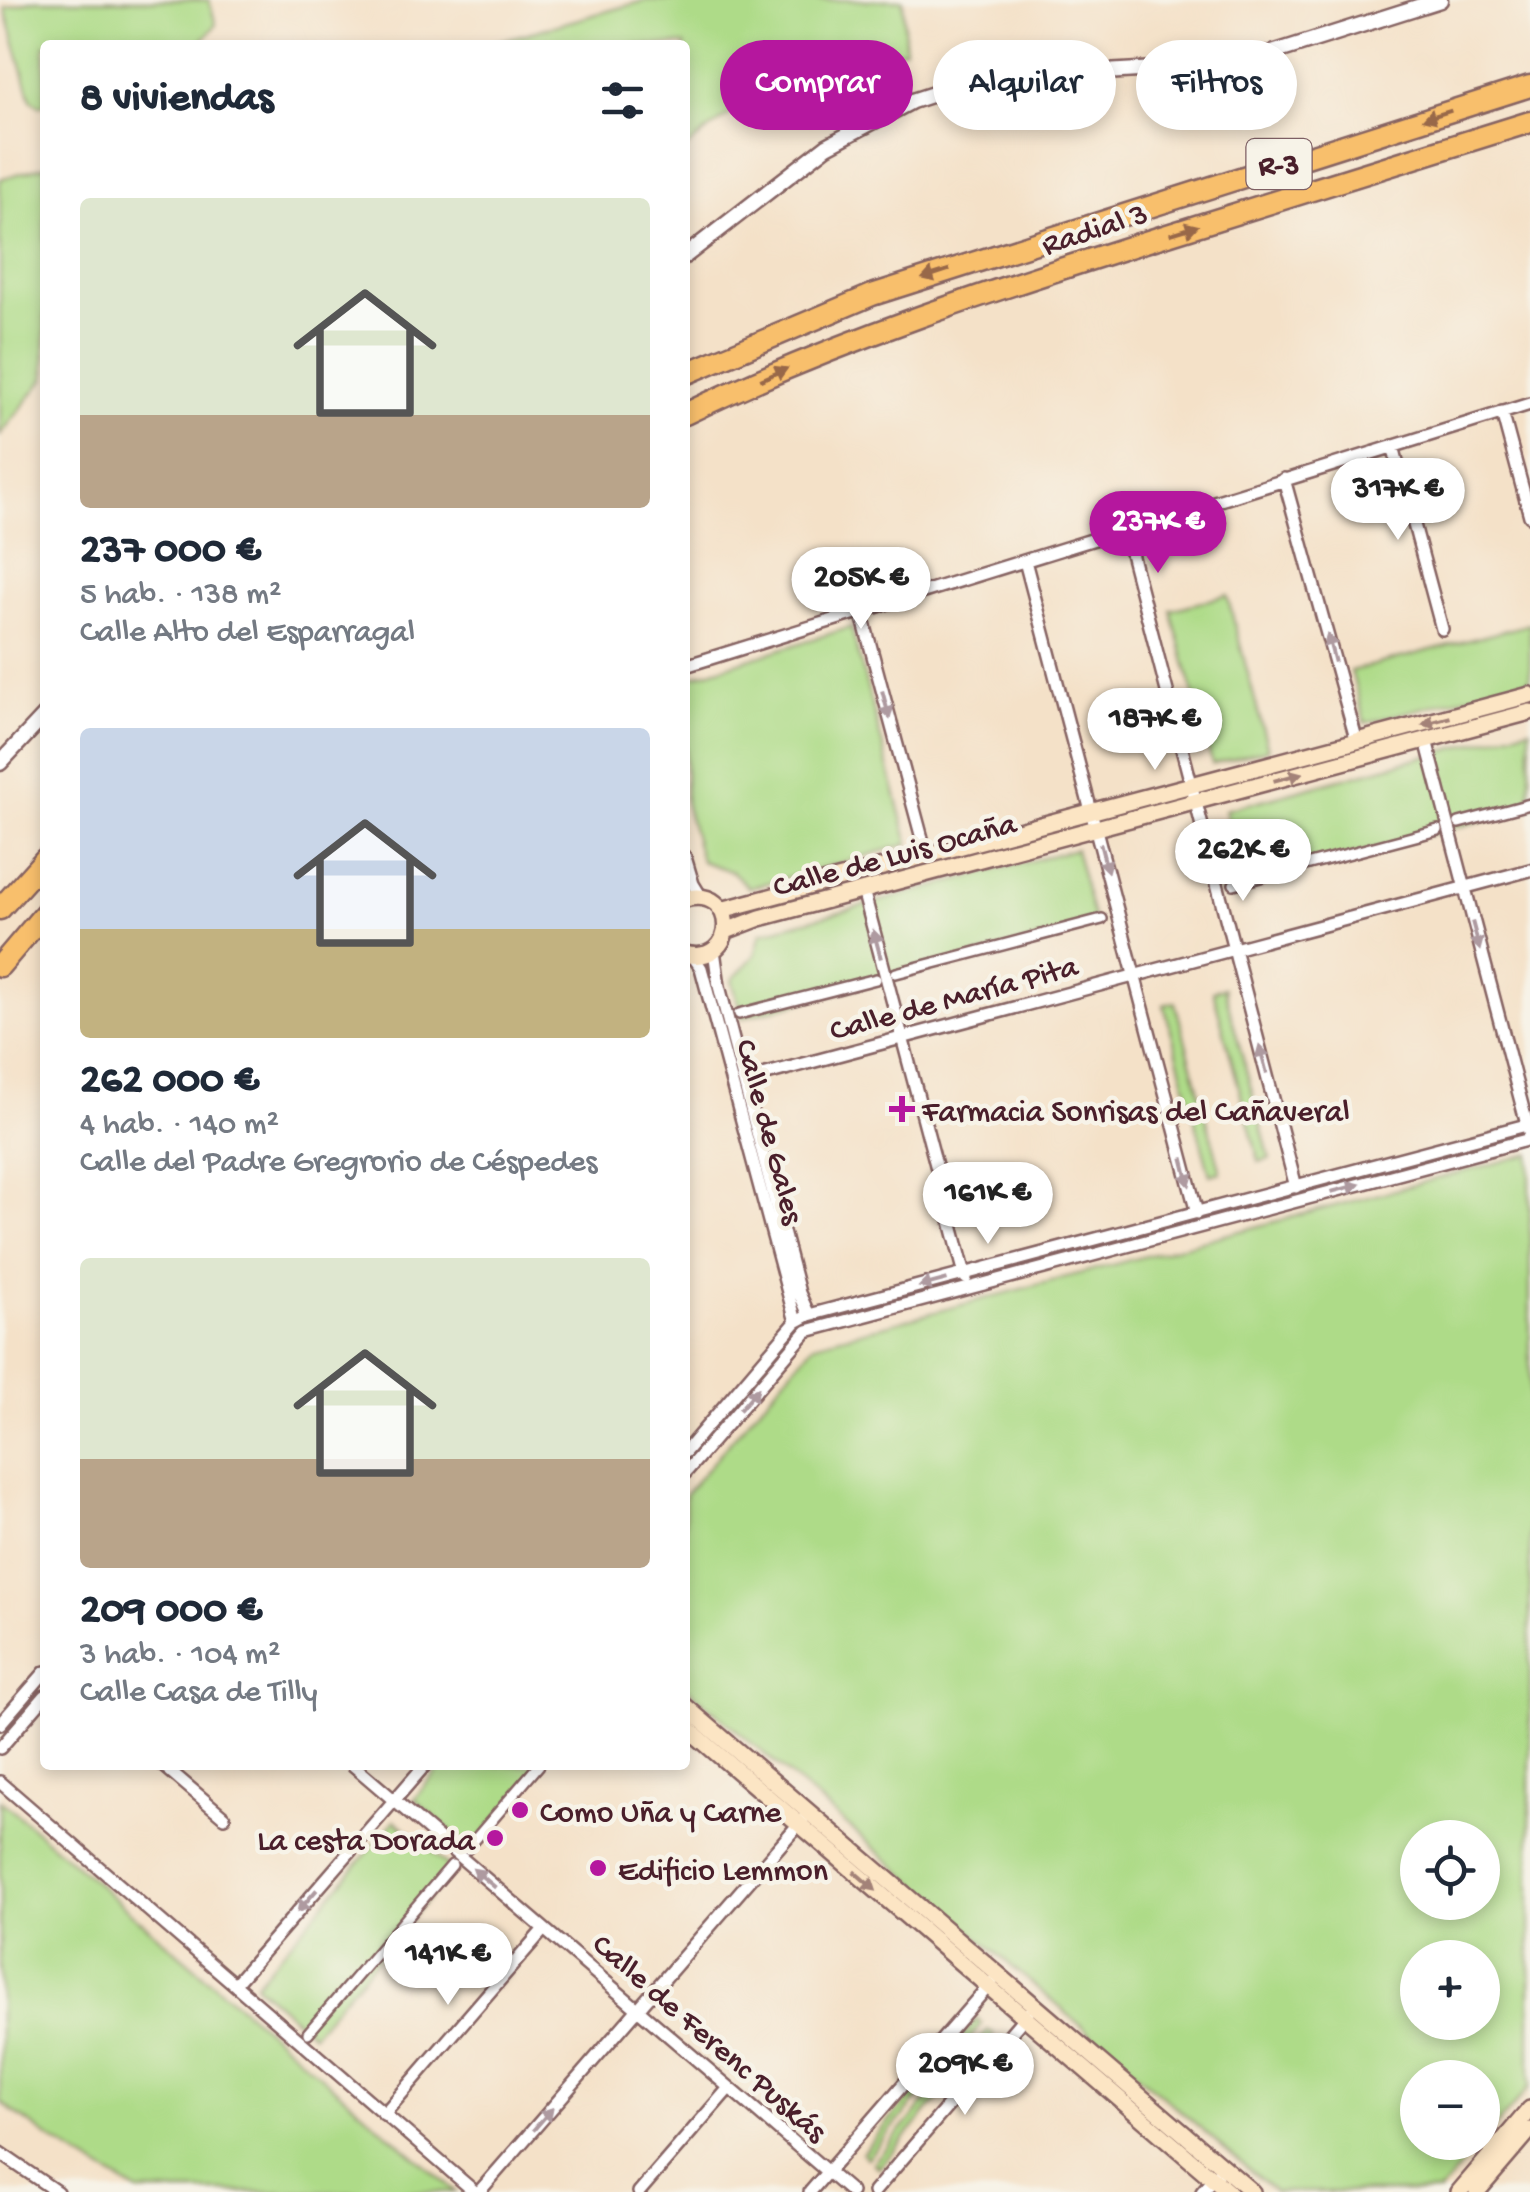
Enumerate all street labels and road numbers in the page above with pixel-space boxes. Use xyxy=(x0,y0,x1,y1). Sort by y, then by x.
road number: R-3 xyxy=(1246,139,1312,189)
street label: Radial 3 xyxy=(1038,197,1153,267)
street label: Calle de Luis Ocaña xyxy=(770,807,1022,909)
street label: Calle de María Pita xyxy=(826,949,1084,1052)
street label: Calle de Gales xyxy=(724,1036,810,1230)
street label: Calle de Ferenc Puskás xyxy=(582,1927,834,2153)

